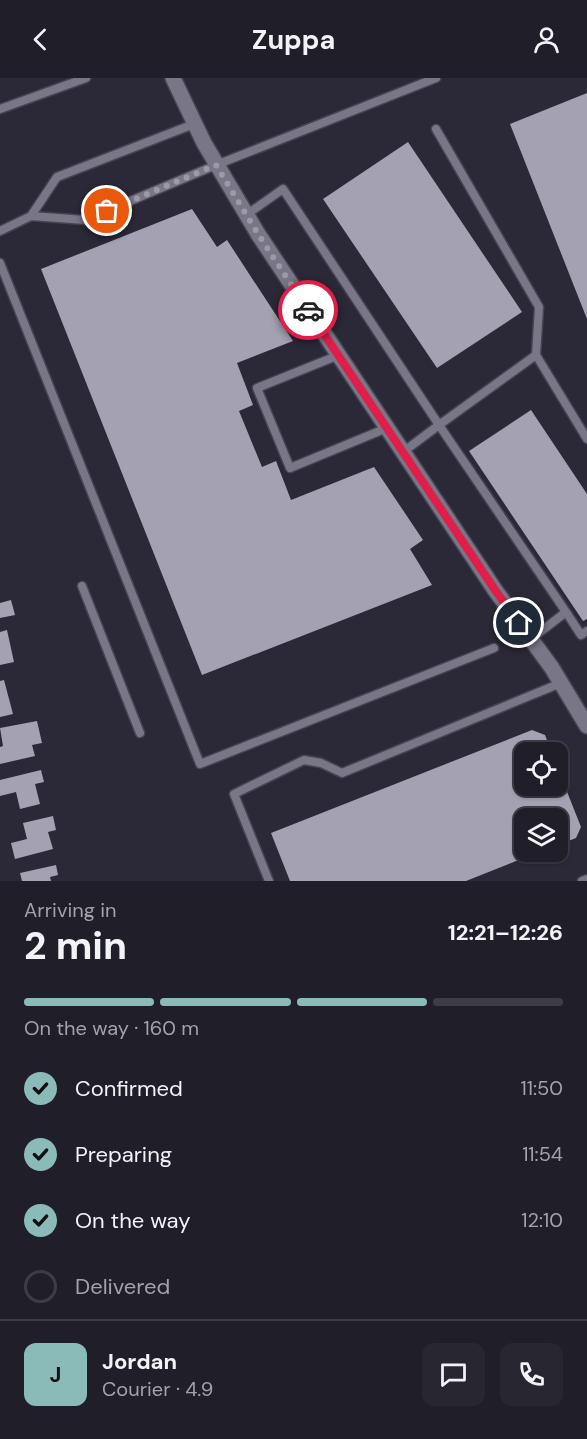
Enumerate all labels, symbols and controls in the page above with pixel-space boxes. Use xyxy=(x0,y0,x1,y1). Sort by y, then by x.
text: Zuppa xyxy=(252,22,335,57)
icon: back xyxy=(24,23,57,56)
icon: person xyxy=(530,23,563,56)
pin xyxy=(81,185,132,236)
icon: bag xyxy=(90,194,123,227)
courier xyxy=(278,280,338,340)
icon: car xyxy=(292,294,325,327)
pin xyxy=(493,597,544,648)
icon: home xyxy=(502,606,535,639)
map controls xyxy=(514,742,568,862)
button: locate xyxy=(514,742,568,796)
button: layers xyxy=(514,808,568,862)
text: Arriving in xyxy=(24,897,116,923)
text: 12:21–12:26 xyxy=(448,918,563,947)
text: 2 min xyxy=(24,920,127,971)
text: On the way · 160 m xyxy=(24,1015,199,1041)
icon: check xyxy=(24,1072,57,1105)
text: Confirmed xyxy=(75,1074,183,1103)
text: 11:50 xyxy=(521,1075,563,1101)
icon: check xyxy=(24,1138,57,1171)
text: Preparing xyxy=(75,1140,172,1169)
text: 11:54 xyxy=(522,1141,563,1167)
icon: check xyxy=(24,1204,57,1237)
text: On the way xyxy=(75,1206,190,1235)
text: 12:10 xyxy=(521,1207,563,1233)
text: Delivered xyxy=(75,1272,170,1301)
button: chat xyxy=(422,1343,485,1406)
button: phone xyxy=(500,1343,563,1406)
text: Jordan xyxy=(102,1347,177,1376)
text: J xyxy=(50,1360,61,1389)
text: Courier · 4.9 xyxy=(102,1376,213,1402)

